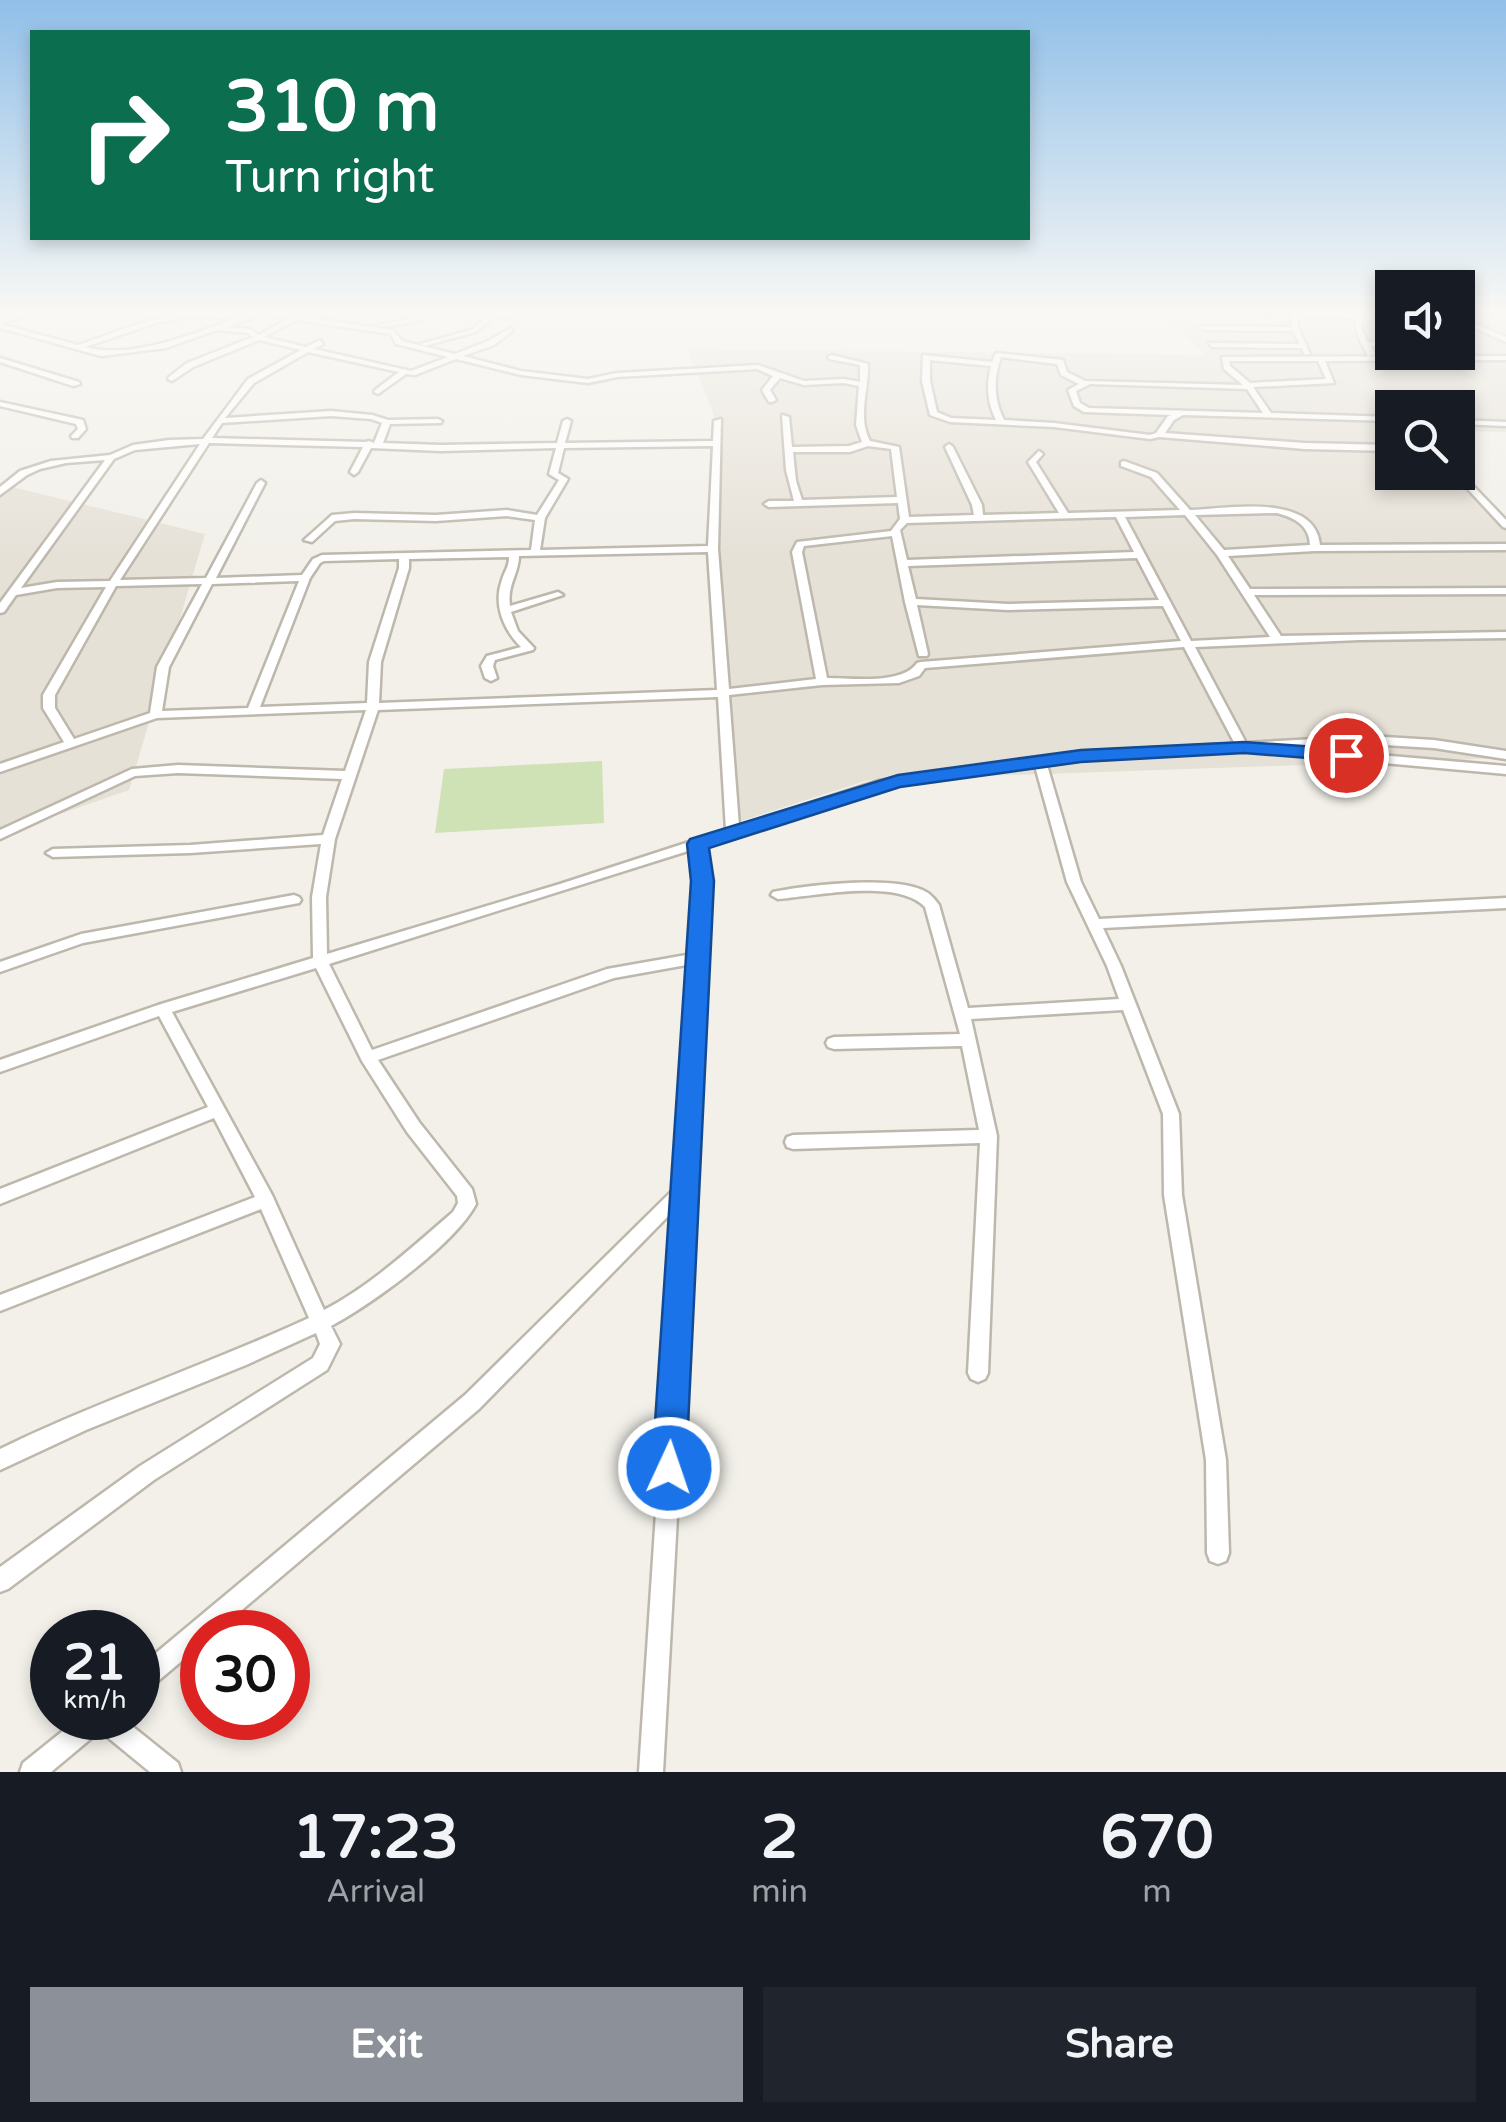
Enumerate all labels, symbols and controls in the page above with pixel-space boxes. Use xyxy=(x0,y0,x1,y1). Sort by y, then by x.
text: 310 m xyxy=(225,66,439,150)
icon: right xyxy=(60,70,190,200)
text: Turn right xyxy=(225,151,434,205)
map controls xyxy=(1375,270,1475,490)
button: sound xyxy=(1375,270,1475,370)
button: search xyxy=(1375,390,1475,490)
pin xyxy=(1304,713,1389,798)
icon: arrive xyxy=(1319,728,1374,783)
position arrow xyxy=(617,1416,721,1520)
speed limit sign: 30 xyxy=(180,1610,310,1740)
text: 21 xyxy=(64,1633,126,1693)
text: km/h xyxy=(64,1685,126,1715)
text: 17:23 xyxy=(292,1802,459,1874)
text: 2 xyxy=(761,1802,798,1874)
text: 670 xyxy=(1100,1802,1214,1874)
text: Arrival xyxy=(326,1873,425,1911)
text: min xyxy=(751,1873,808,1911)
text: m xyxy=(1142,1873,1172,1911)
button: Exit xyxy=(30,1987,743,2102)
button: Share xyxy=(763,1987,1476,2102)

